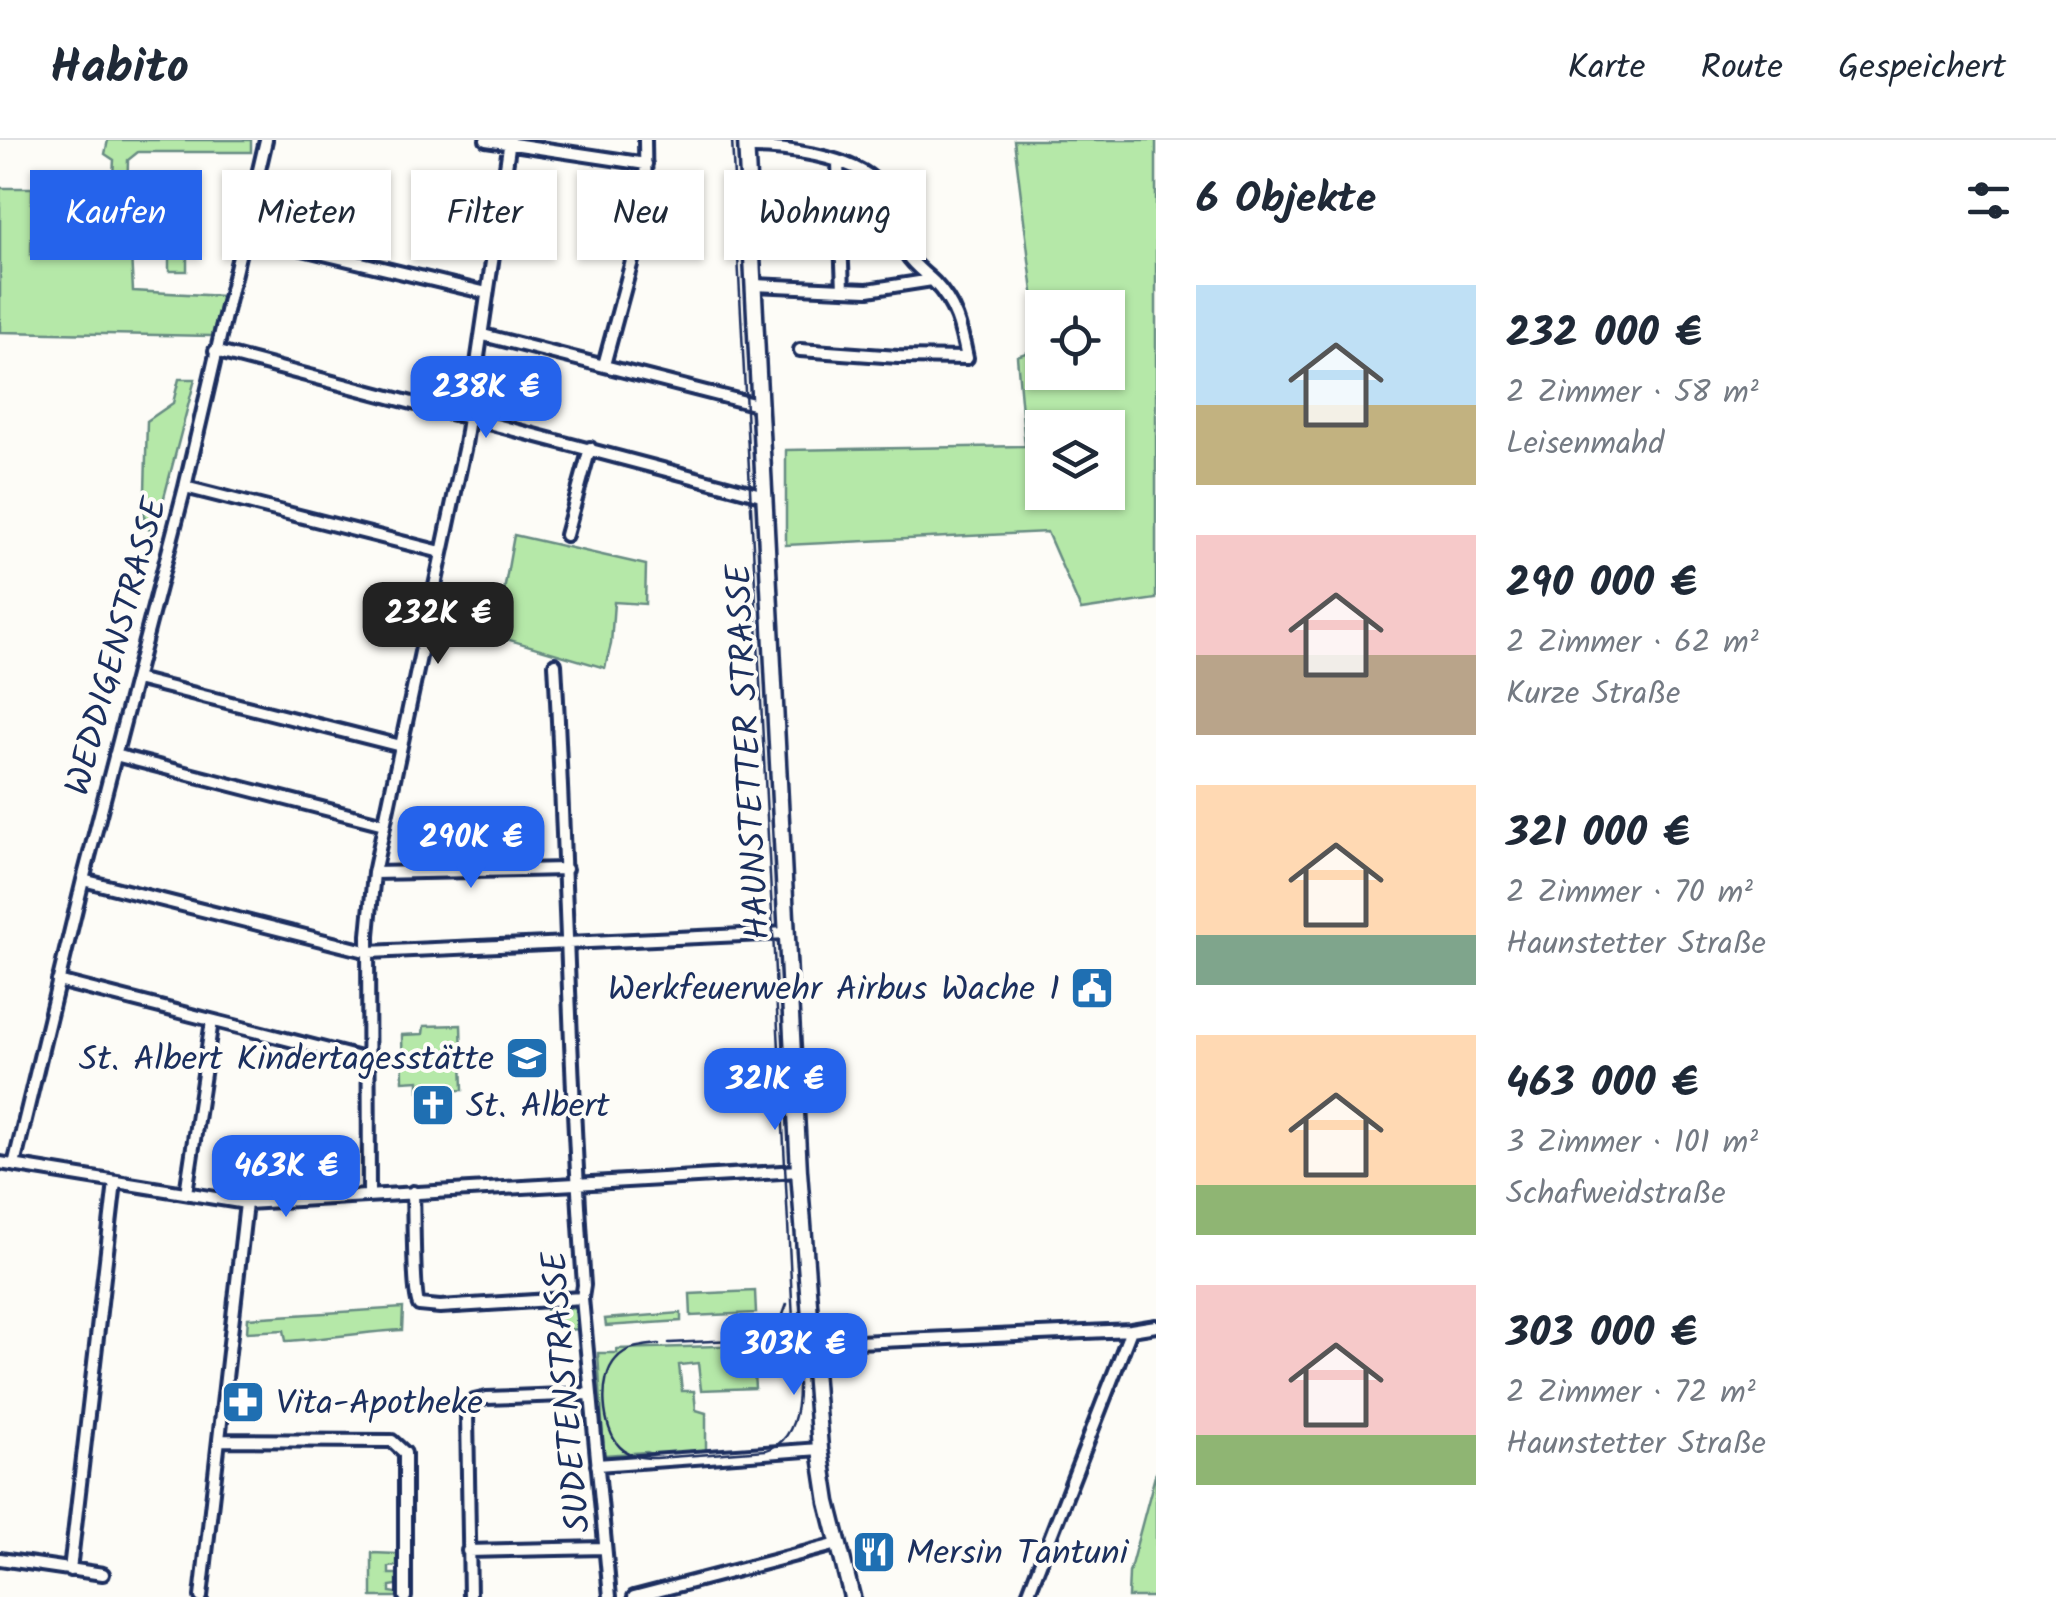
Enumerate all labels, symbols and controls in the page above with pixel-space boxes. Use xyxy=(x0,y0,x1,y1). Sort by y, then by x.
text: Habito xyxy=(50,31,189,107)
text: Karte xyxy=(1568,41,1645,97)
text: Route xyxy=(1700,41,1783,97)
text: Gespeichert xyxy=(1838,41,2006,97)
text: 6 Objekte xyxy=(1196,167,1376,234)
chip: Kaufen xyxy=(30,170,202,260)
chip: Mieten xyxy=(222,170,391,260)
chip: Filter xyxy=(411,170,557,260)
chip: Neu xyxy=(577,170,704,260)
chip: Wohnung xyxy=(724,170,926,260)
icon: filters xyxy=(1961,173,2016,228)
map controls xyxy=(1025,290,1125,510)
button: locate xyxy=(1025,290,1125,390)
text: 232 000 € xyxy=(1506,301,1702,368)
icon: home xyxy=(1276,325,1396,445)
pin: 238K € xyxy=(405,356,567,441)
text: 238K € xyxy=(433,363,539,414)
text: 2 Zimmer · 58 m² xyxy=(1506,368,1759,419)
button: layers xyxy=(1025,410,1125,510)
text: Leisenmahd xyxy=(1506,419,1664,470)
street label: WEDDIGENSTRASSE xyxy=(51,490,185,802)
text: 290 000 € xyxy=(1506,551,1697,618)
street label: HAUNSTETTER STRASSE xyxy=(712,561,788,941)
icon: home xyxy=(1276,575,1396,695)
pin: 232K € xyxy=(357,582,519,667)
text: 232K € xyxy=(385,589,491,640)
text: 2 Zimmer · 62 m² xyxy=(1506,618,1759,669)
text: Kurze Straße xyxy=(1506,669,1680,720)
text: 321 000 € xyxy=(1506,801,1690,868)
pin: 290K € xyxy=(390,806,552,891)
text: 290K € xyxy=(419,813,523,864)
icon: home xyxy=(1276,825,1396,945)
text: 2 Zimmer · 70 m² xyxy=(1506,868,1753,919)
text: Haunstetter Straße xyxy=(1506,919,1766,970)
place label: Werkfeuerwehr Airbus Wache 1 xyxy=(608,963,1060,1019)
public building icon: Werkfeuerwehr Airbus Wache 1 xyxy=(1069,965,1115,1011)
place label: St. Albert Kindertagesstätte xyxy=(79,1033,494,1089)
school or university icon: St. Albert Kindertagesstätte xyxy=(504,1035,550,1081)
pin: 321K € xyxy=(694,1048,856,1133)
text: 463 000 € xyxy=(1506,1051,1698,1118)
text: 321K € xyxy=(726,1055,824,1106)
icon: home xyxy=(1276,1075,1396,1195)
place label: St. Albert xyxy=(466,1080,610,1136)
church icon: St. Albert xyxy=(410,1082,456,1128)
text: 3 Zimmer · 101 m² xyxy=(1506,1118,1758,1169)
pin: 463K € xyxy=(205,1135,367,1220)
text: 463K € xyxy=(234,1142,338,1193)
text: Schafweidstraße xyxy=(1506,1169,1726,1220)
street label: SUDETENSTRASSE xyxy=(528,1247,608,1535)
text: 303 000 € xyxy=(1506,1301,1697,1368)
pin: 303K € xyxy=(713,1313,875,1398)
text: 303K € xyxy=(742,1320,846,1371)
icon: home xyxy=(1276,1325,1396,1445)
text: 2 Zimmer · 72 m² xyxy=(1506,1368,1756,1419)
place label: Vita-Apotheke xyxy=(276,1377,483,1433)
pharmacy icon: Vita-Apotheke xyxy=(220,1379,266,1425)
text: Haunstetter Straße xyxy=(1506,1419,1766,1470)
place label: Mersin Tantuni xyxy=(906,1527,1130,1583)
restaurant icon: Mersin Tantuni xyxy=(851,1529,897,1575)

